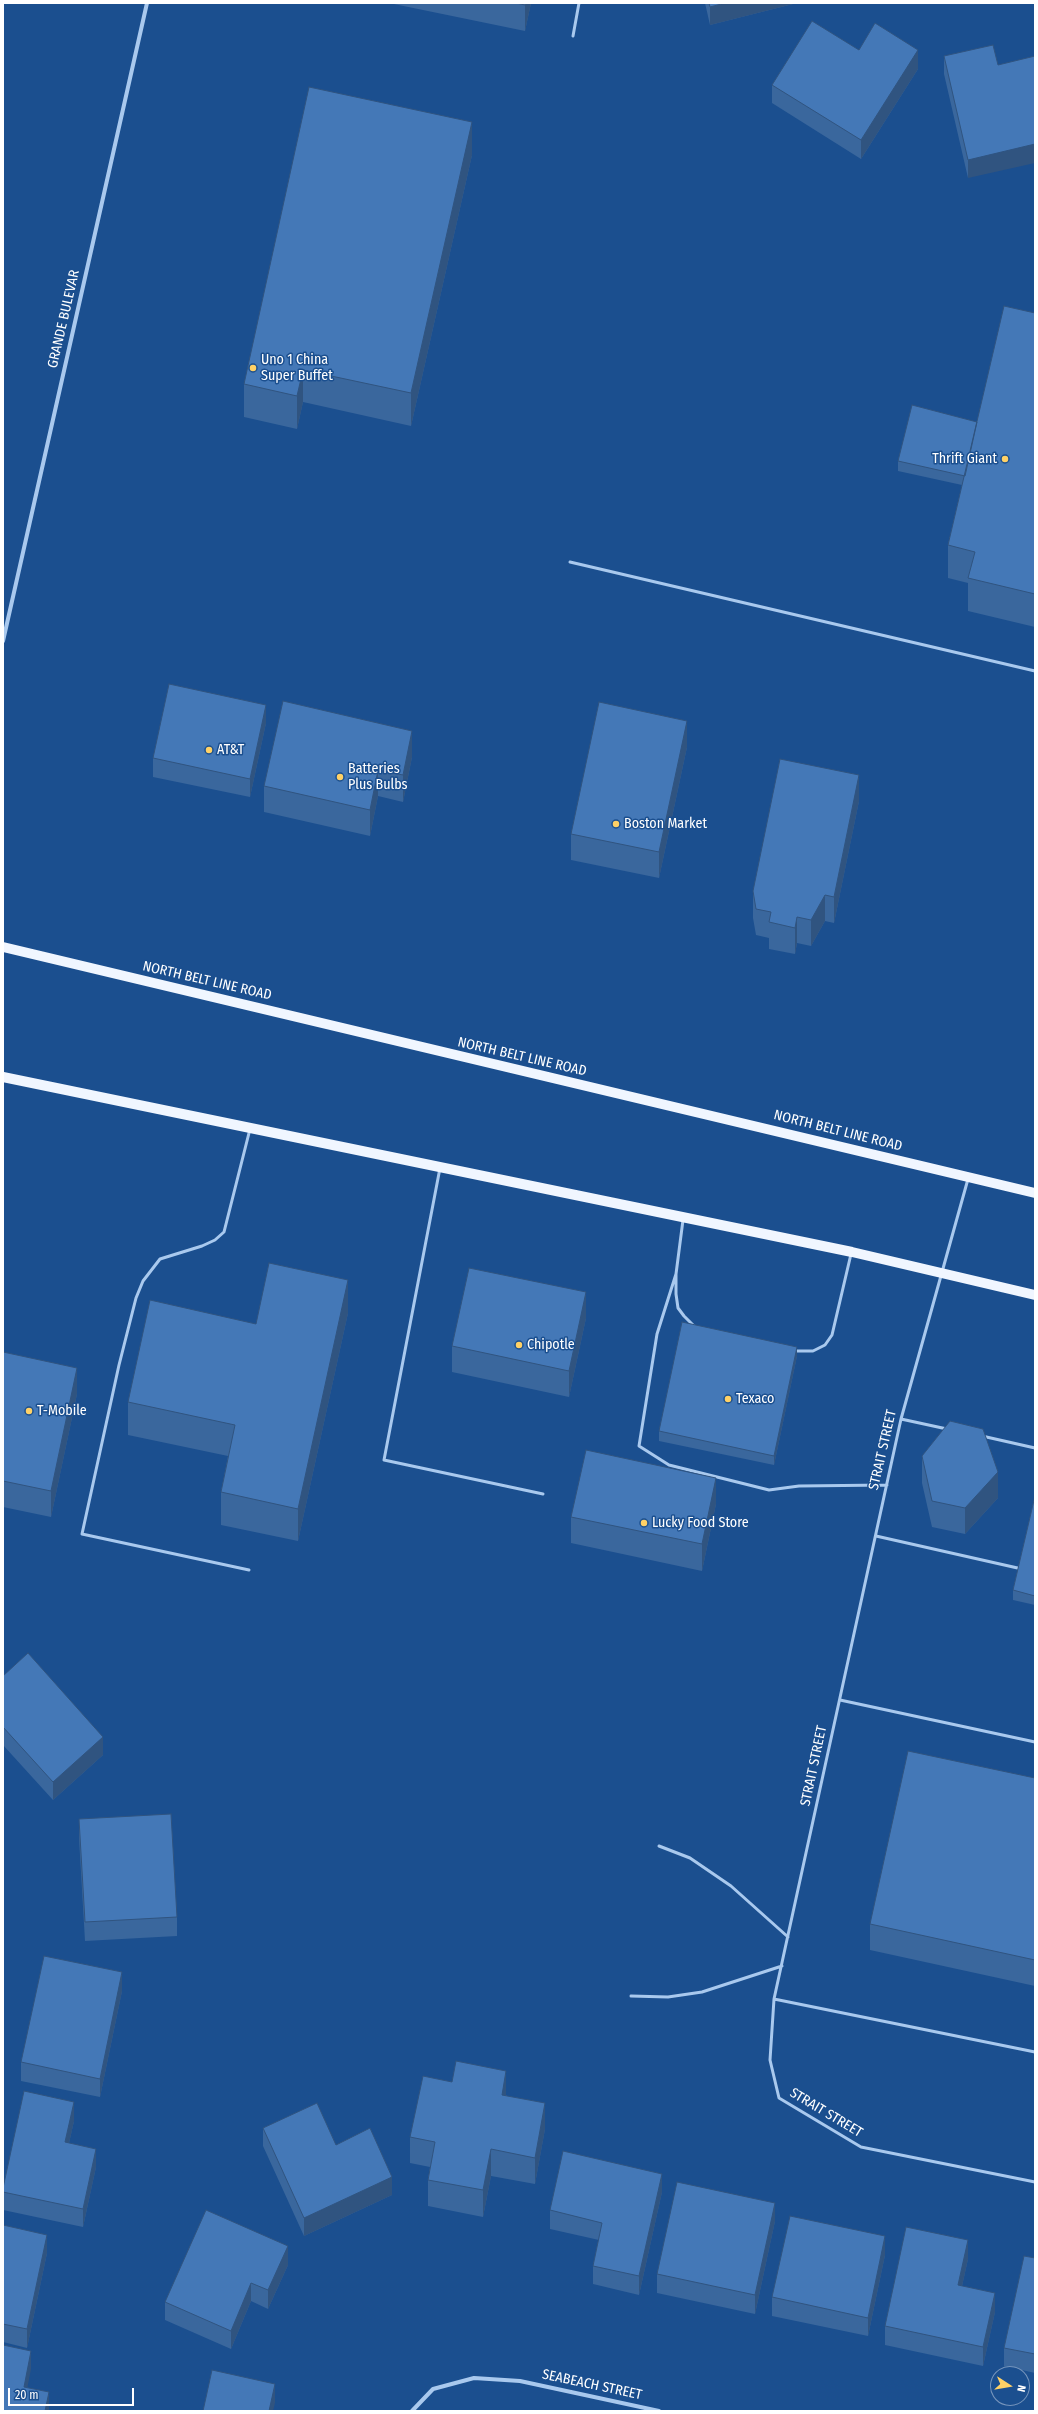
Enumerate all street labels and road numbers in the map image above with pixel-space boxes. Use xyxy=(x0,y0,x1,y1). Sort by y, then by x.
street label: GRANDE BULEVAR xyxy=(45,268,83,370)
street label: NORTH BELT LINE ROAD xyxy=(141,958,273,1004)
street label: NORTH BELT LINE ROAD xyxy=(456,1034,588,1080)
street label: NORTH BELT LINE ROAD xyxy=(772,1107,904,1155)
street label: STRAIT STREET xyxy=(866,1408,900,1492)
street label: STRAIT STREET xyxy=(797,1724,831,1808)
street label: STRAIT STREET xyxy=(787,2085,865,2141)
street label: SEABEACH STREET xyxy=(541,2366,643,2404)

